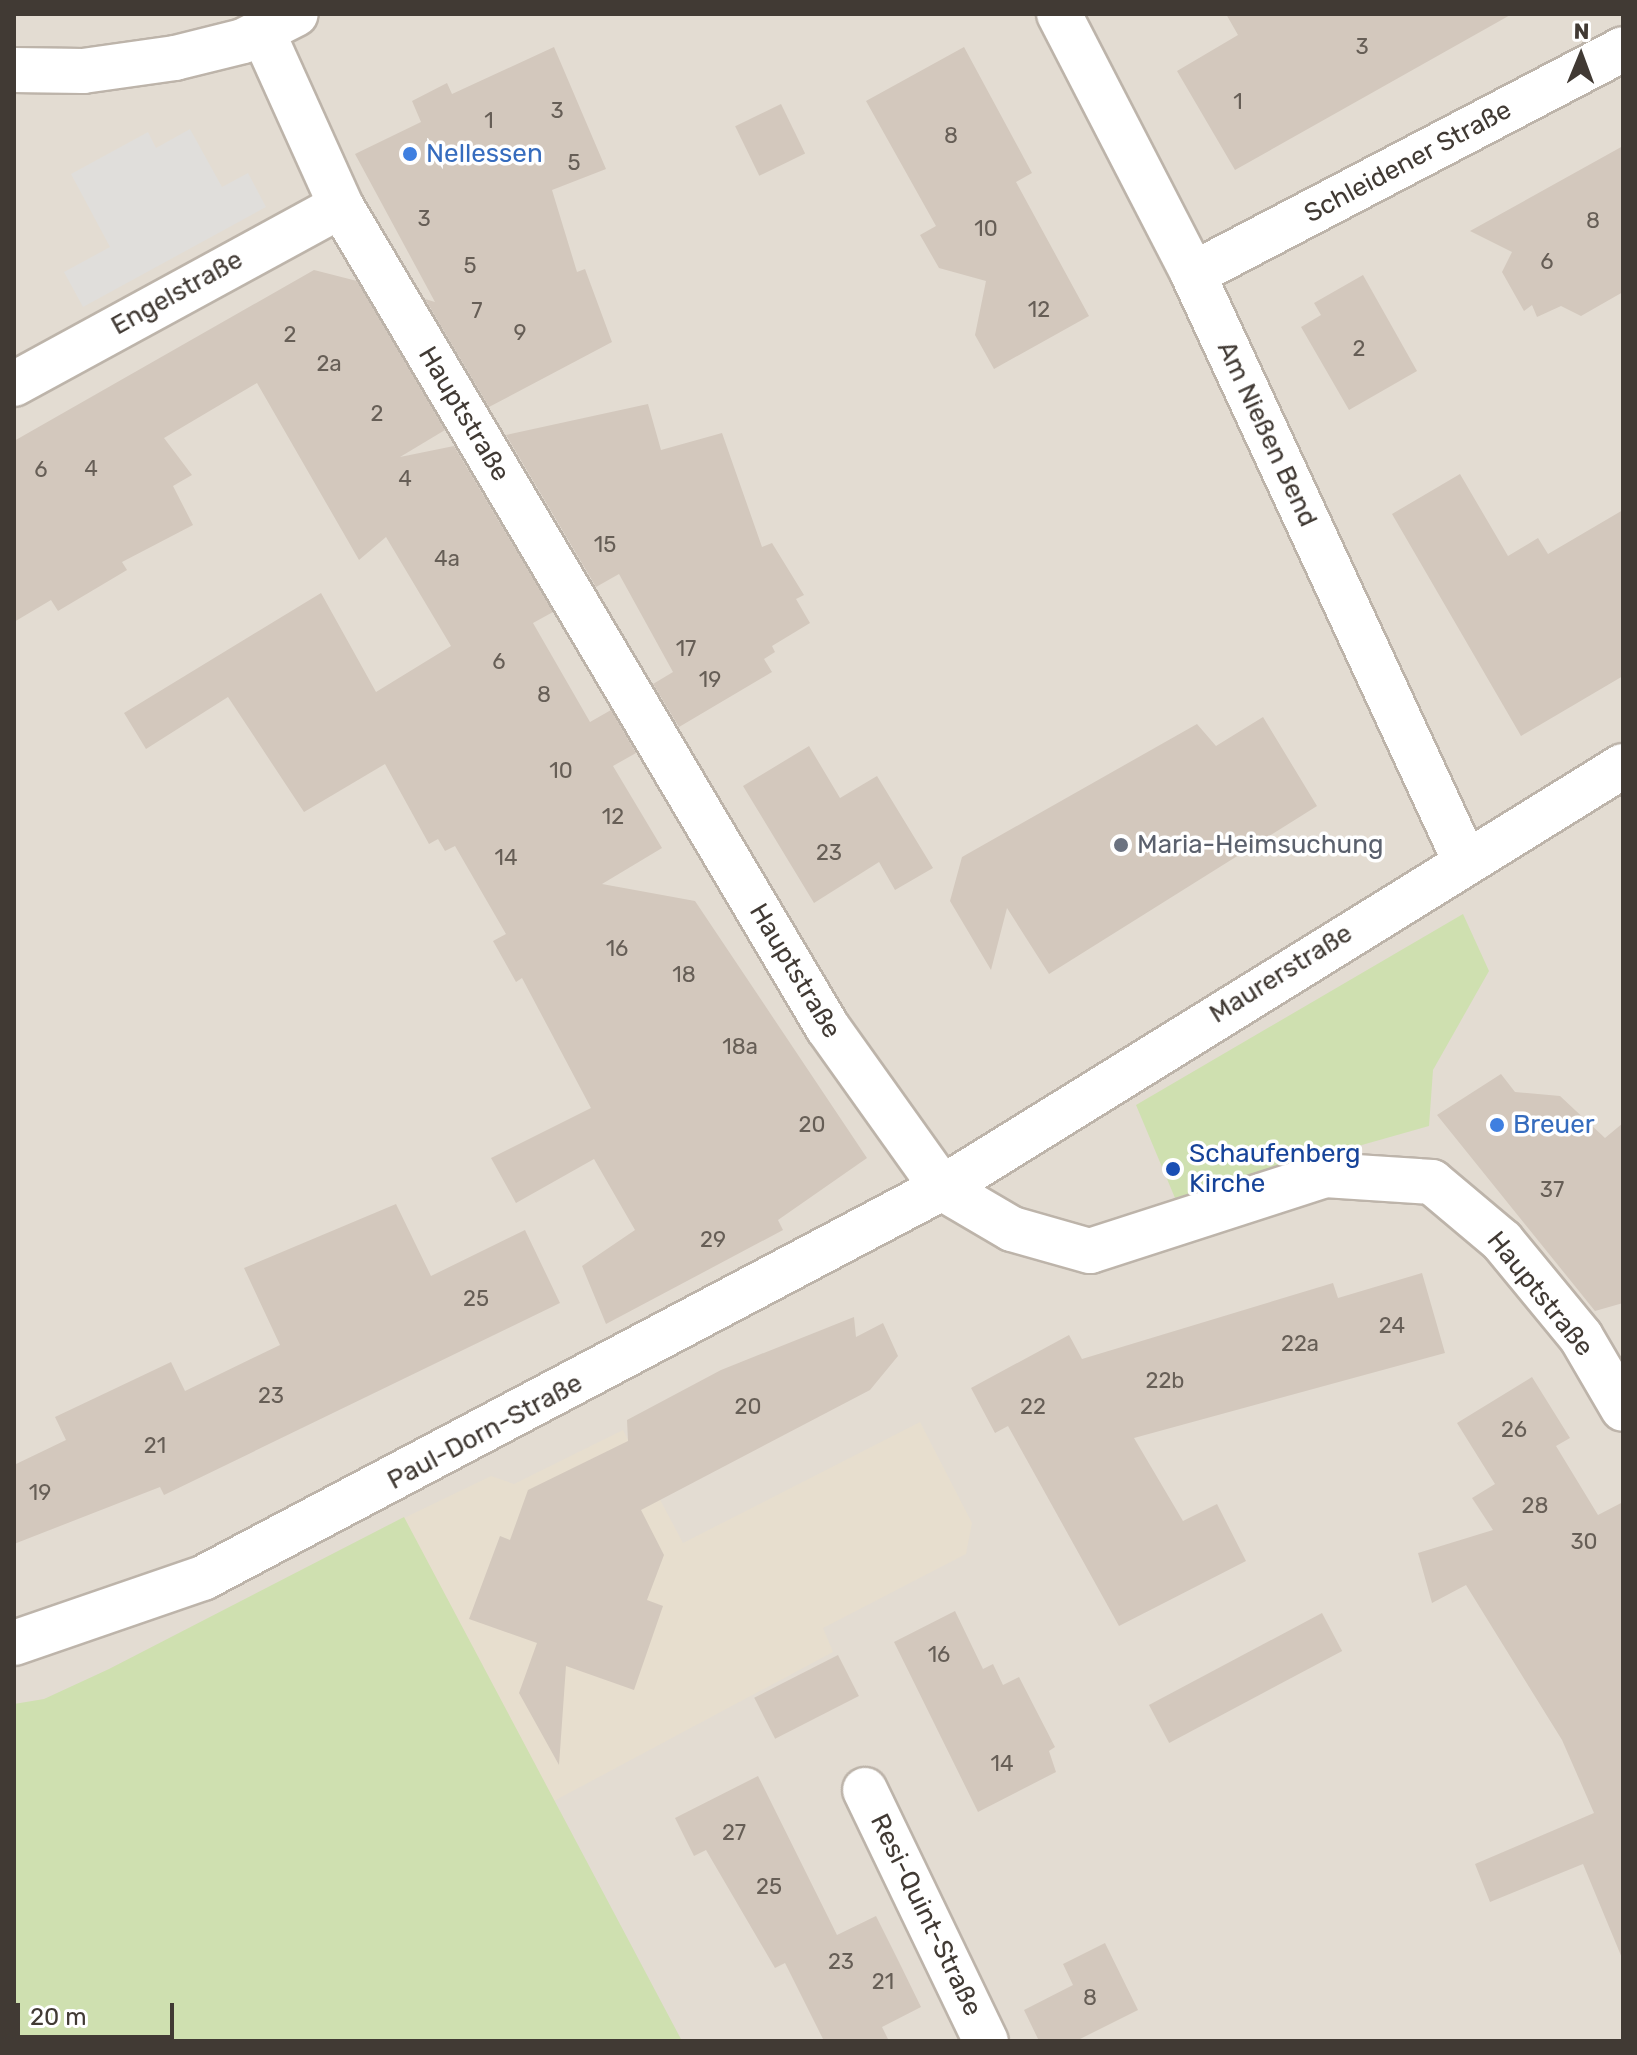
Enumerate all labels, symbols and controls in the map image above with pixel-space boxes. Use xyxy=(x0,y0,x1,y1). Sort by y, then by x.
north arrow xyxy=(1541,16,1621,96)
text: N xyxy=(1573,18,1590,45)
house number: 3 xyxy=(1355,34,1369,60)
house number: 1 xyxy=(1233,89,1243,115)
street label: Schleidener Straße xyxy=(1299,94,1517,230)
house number: 3 xyxy=(550,98,564,124)
house number: 1 xyxy=(484,108,494,134)
house number: 8 xyxy=(944,123,958,149)
place label: Nellessen xyxy=(426,138,543,170)
marker: Nellessen xyxy=(401,145,419,163)
house number: 5 xyxy=(567,150,581,176)
house number: 3 xyxy=(417,206,431,232)
house number: 8 xyxy=(1586,208,1600,234)
house number: 10 xyxy=(974,216,998,242)
street label: Engelstraße xyxy=(106,244,248,342)
house number: 6 xyxy=(1540,249,1554,275)
house number: 5 xyxy=(463,253,477,279)
house number: 12 xyxy=(1028,297,1050,323)
house number: 7 xyxy=(471,298,483,324)
house number: 9 xyxy=(513,320,527,346)
house number: 2 xyxy=(284,322,296,348)
street label: Am Nießen Bend xyxy=(1210,336,1324,532)
house number: 2 xyxy=(1353,336,1365,362)
street label: Hauptstraße xyxy=(412,341,516,487)
house number: 2a xyxy=(316,351,342,377)
house number: 2 xyxy=(371,401,383,427)
house number: 4 xyxy=(84,456,98,482)
house number: 6 xyxy=(34,457,48,483)
house number: 4 xyxy=(398,466,412,492)
house number: 15 xyxy=(594,532,616,558)
house number: 4a xyxy=(434,546,460,572)
house number: 17 xyxy=(676,636,696,662)
house number: 6 xyxy=(492,649,506,675)
house number: 19 xyxy=(699,667,721,693)
house number: 8 xyxy=(537,682,551,708)
house number: 10 xyxy=(549,758,573,784)
house number: 12 xyxy=(602,804,624,830)
place label: Maria-Heimsuchung xyxy=(1137,829,1383,861)
marker: Maria-Heimsuchung xyxy=(1112,836,1130,854)
house number: 23 xyxy=(816,840,842,866)
house number: 14 xyxy=(494,845,518,871)
street label: Hauptstraße xyxy=(743,898,847,1044)
street label: Maurerstraße xyxy=(1204,918,1358,1030)
house number: 16 xyxy=(606,936,628,962)
house number: 18 xyxy=(672,962,696,988)
house number: 18a xyxy=(722,1034,758,1060)
place label: Breuer xyxy=(1513,1109,1595,1141)
house number: 20 xyxy=(799,1112,825,1138)
marker: Breuer xyxy=(1488,1116,1506,1134)
place label: Schaufenberg Kirche xyxy=(1189,1138,1361,1200)
marker: Schaufenberg Kirche xyxy=(1164,1160,1182,1178)
house number: 37 xyxy=(1540,1177,1564,1203)
street label: Hauptstraße xyxy=(1480,1225,1600,1363)
house number: 29 xyxy=(700,1227,726,1253)
house number: 25 xyxy=(463,1286,489,1312)
house number: 24 xyxy=(1379,1313,1405,1339)
house number: 22a xyxy=(1281,1331,1319,1357)
street label: Paul-Dorn-Straße xyxy=(382,1368,588,1496)
house number: 22b xyxy=(1146,1368,1184,1394)
house number: 23 xyxy=(258,1383,284,1409)
house number: 20 xyxy=(735,1394,761,1420)
house number: 22 xyxy=(1020,1394,1046,1420)
house number: 26 xyxy=(1501,1417,1527,1443)
house number: 21 xyxy=(144,1433,166,1459)
house number: 19 xyxy=(29,1480,51,1506)
house number: 28 xyxy=(1522,1493,1548,1519)
house number: 30 xyxy=(1570,1529,1598,1555)
house number: 16 xyxy=(928,1642,950,1668)
house number: 14 xyxy=(990,1751,1014,1777)
street label: Resi-Quint-Straße xyxy=(864,1809,988,2021)
house number: 27 xyxy=(722,1820,746,1846)
house number: 25 xyxy=(756,1874,782,1900)
house number: 23 xyxy=(828,1949,854,1975)
house number: 21 xyxy=(872,1969,894,1995)
house number: 8 xyxy=(1083,1985,1097,2011)
scale bar xyxy=(20,1987,178,2037)
text: 20 m xyxy=(30,2003,87,2031)

